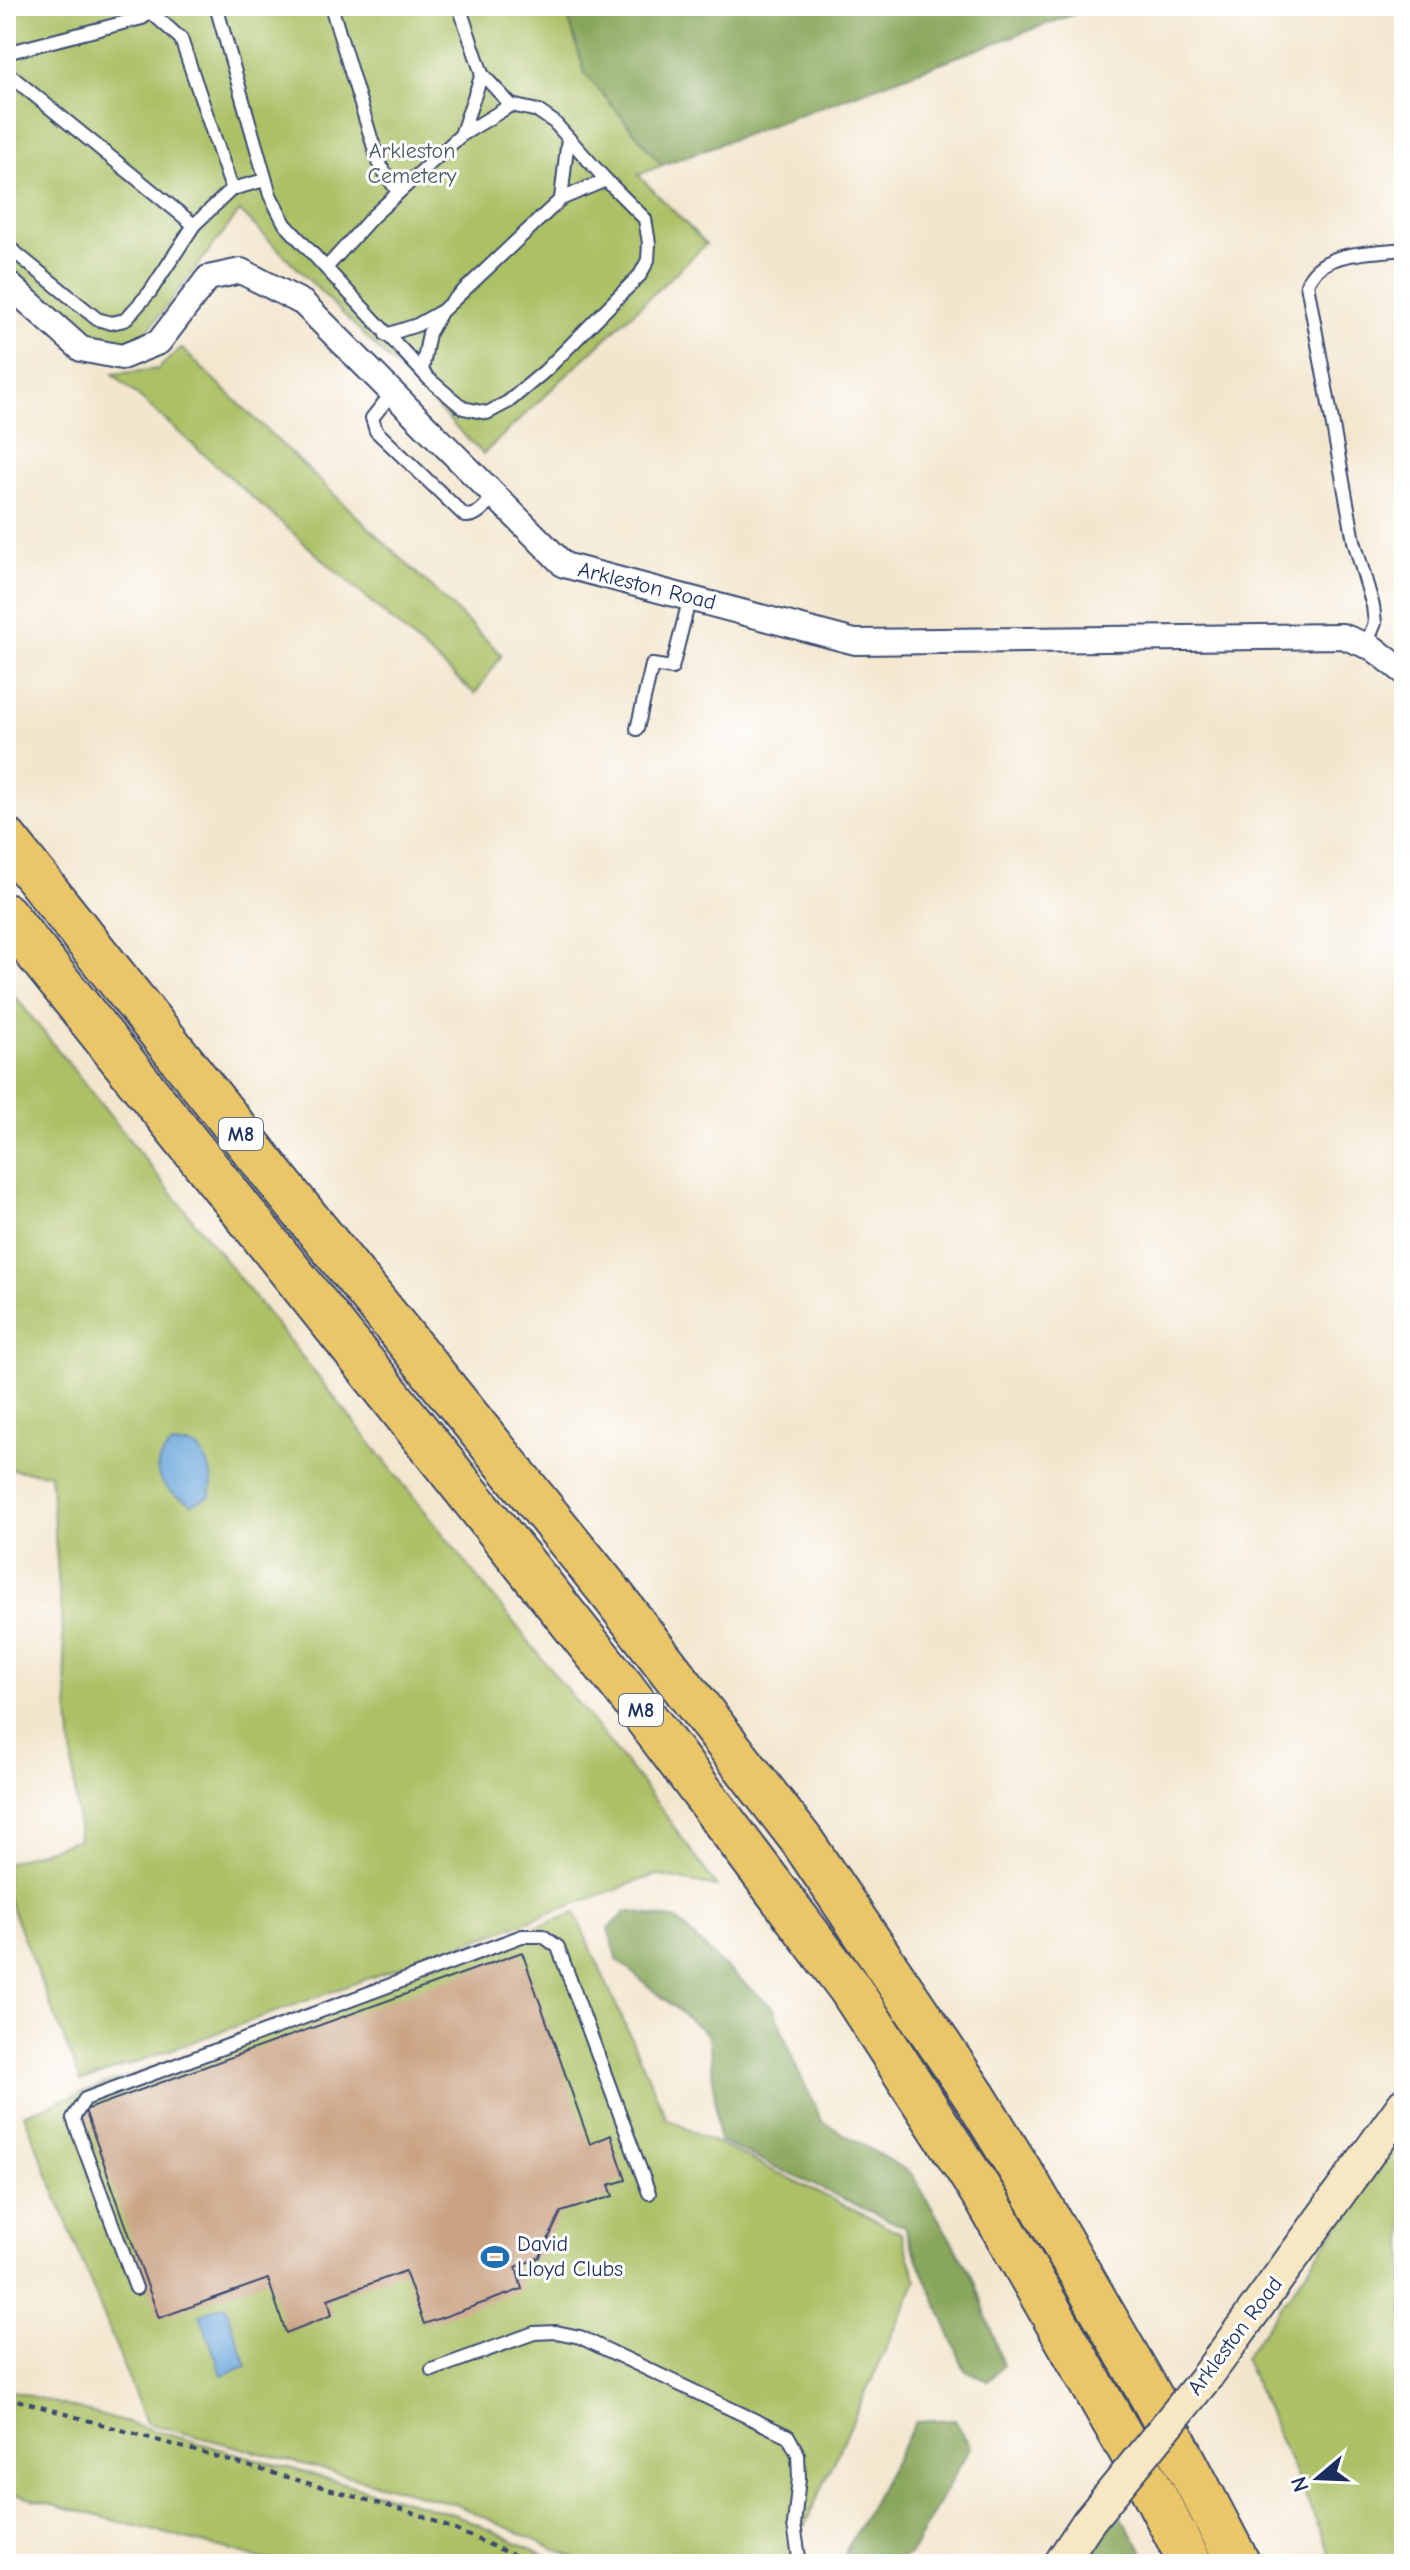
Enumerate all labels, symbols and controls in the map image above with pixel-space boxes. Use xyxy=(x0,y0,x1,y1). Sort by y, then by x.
park label: Arkleston Cemetery xyxy=(368,138,457,189)
street label: Arkleston Road xyxy=(575,556,719,616)
road number: M8 xyxy=(219,1118,263,1150)
road number: M8 xyxy=(619,1694,663,1726)
place label: David Lloyd Clubs xyxy=(517,2231,623,2282)
sports icon: David Lloyd Clubs xyxy=(480,2242,510,2272)
street label: Arkleston Road xyxy=(1182,2272,1288,2400)
north arrow xyxy=(1278,2438,1358,2518)
text: N xyxy=(1285,2473,1315,2495)

